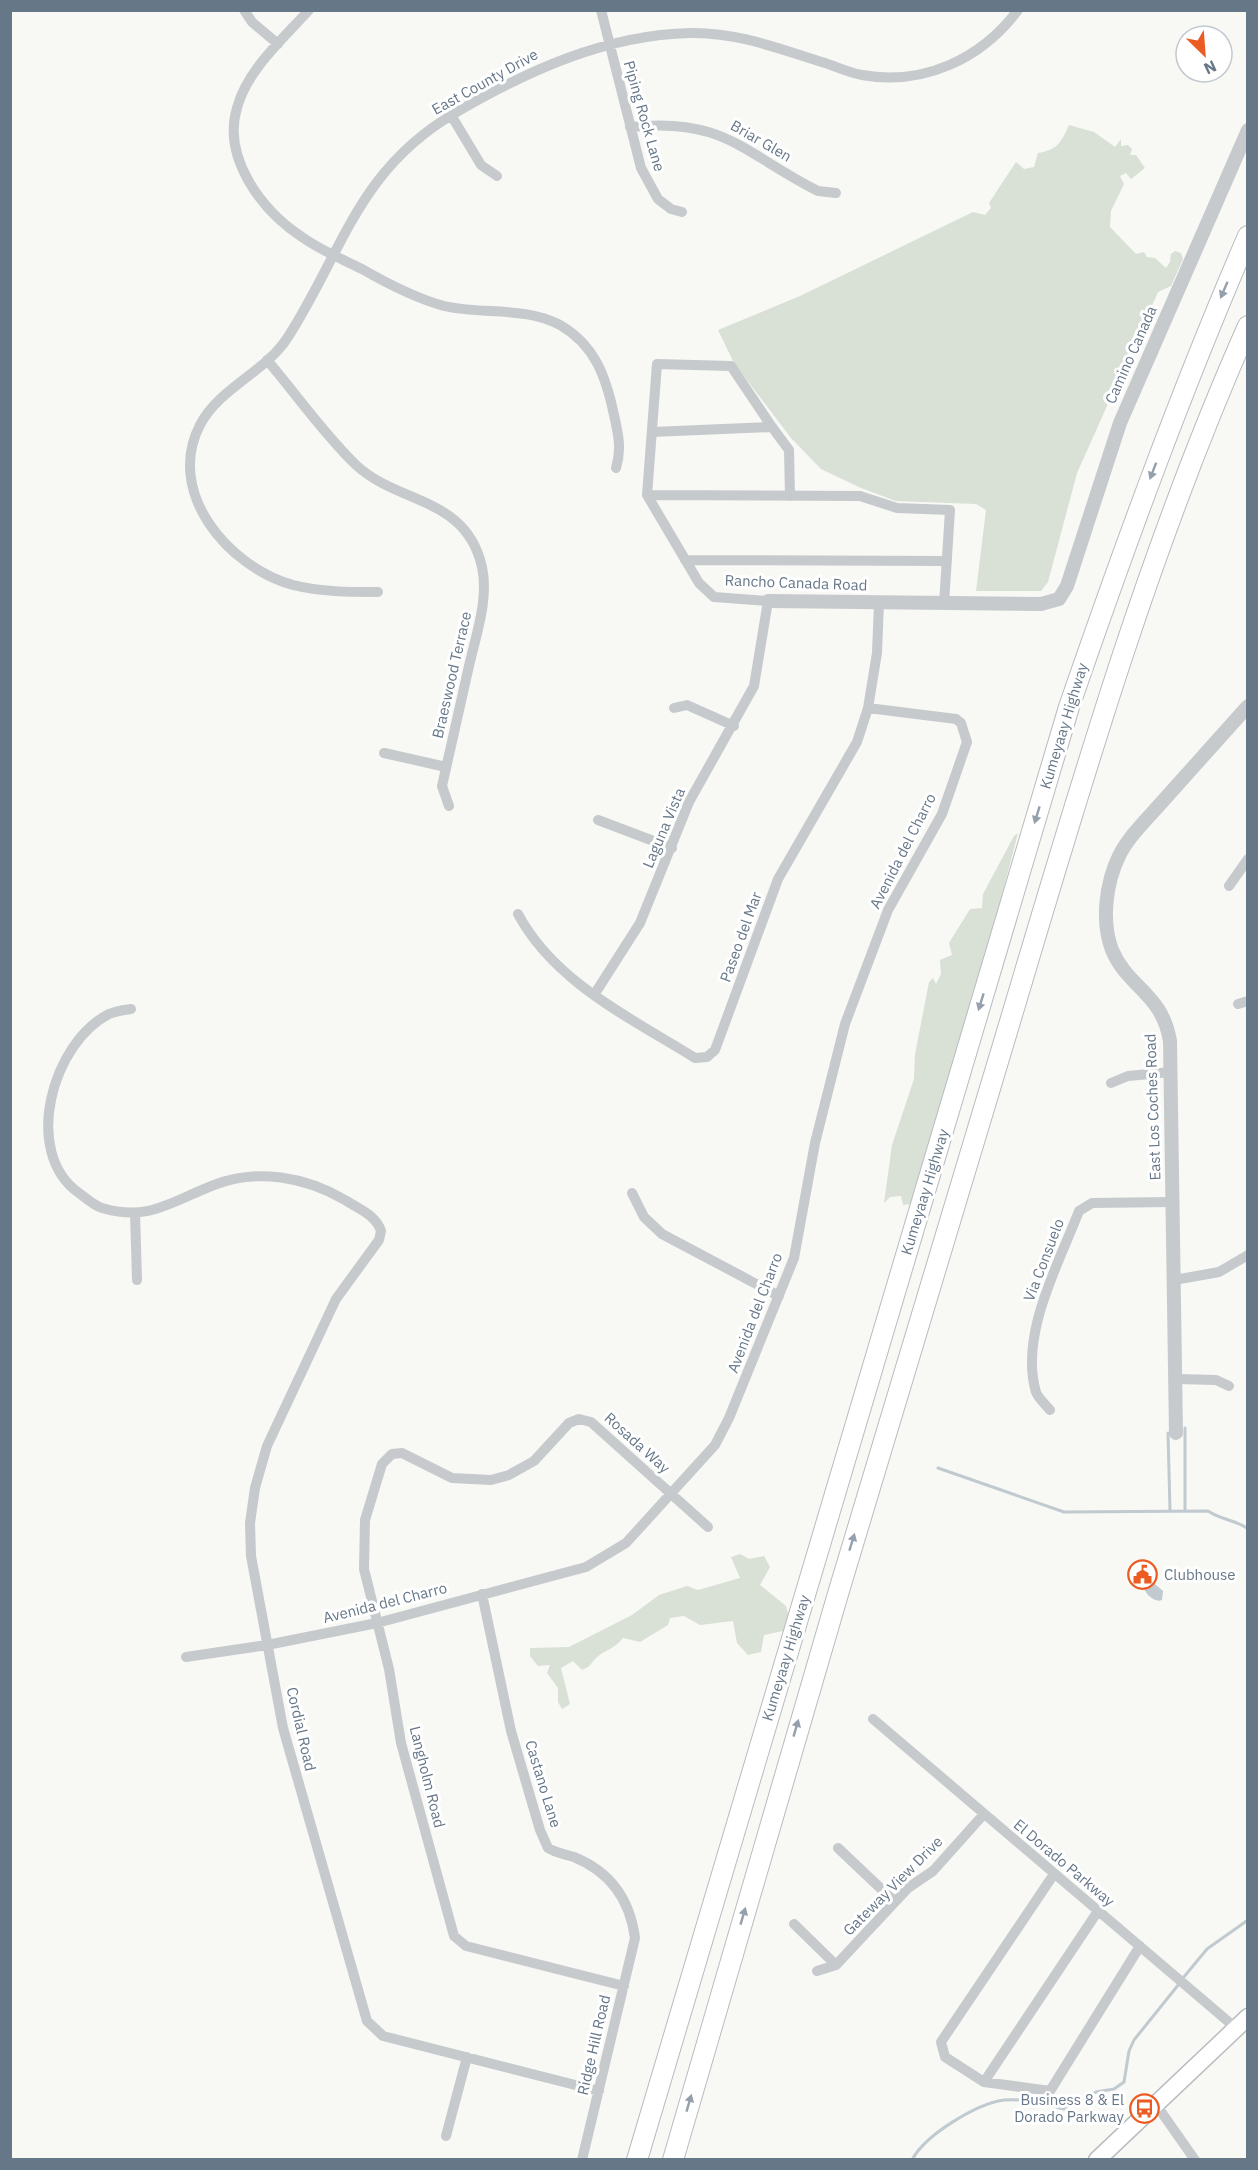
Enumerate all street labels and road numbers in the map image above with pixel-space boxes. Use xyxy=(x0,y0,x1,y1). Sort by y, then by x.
street label: East County Drive xyxy=(428,44,541,119)
street label: Piping Rock Lane xyxy=(620,58,669,173)
street label: Briar Glen xyxy=(727,115,795,166)
street label: Camino Canada xyxy=(1100,303,1161,407)
street label: Rancho Canada Road xyxy=(724,571,868,594)
street label: Braeswood Terrace xyxy=(428,610,475,740)
street label: Kumeyaay Highway xyxy=(1035,660,1092,791)
street label: Laguna Vista xyxy=(638,785,689,871)
street label: Avenida del Charro xyxy=(865,790,940,912)
street label: Paseo del Mar xyxy=(715,889,766,985)
street label: East Los Coches Road xyxy=(1140,1033,1165,1181)
street label: Kumeyaay Highway xyxy=(896,1126,953,1257)
street label: Via Consuelo xyxy=(1019,1216,1068,1304)
street label: Avenida del Charro xyxy=(723,1250,786,1376)
street label: Rosada Way xyxy=(601,1408,675,1477)
street label: Avenida del Charro xyxy=(321,1578,449,1627)
street label: Kumeyaay Highway xyxy=(757,1592,814,1723)
street label: Cordial Road xyxy=(283,1685,320,1773)
street label: Langholm Road xyxy=(406,1724,449,1830)
street label: Castano Lane xyxy=(521,1738,566,1830)
street label: El Dorado Parkway xyxy=(1010,1815,1119,1911)
street label: Gateway View Drive xyxy=(839,1832,946,1939)
street label: Ridge Hill Road xyxy=(573,1993,614,2097)

